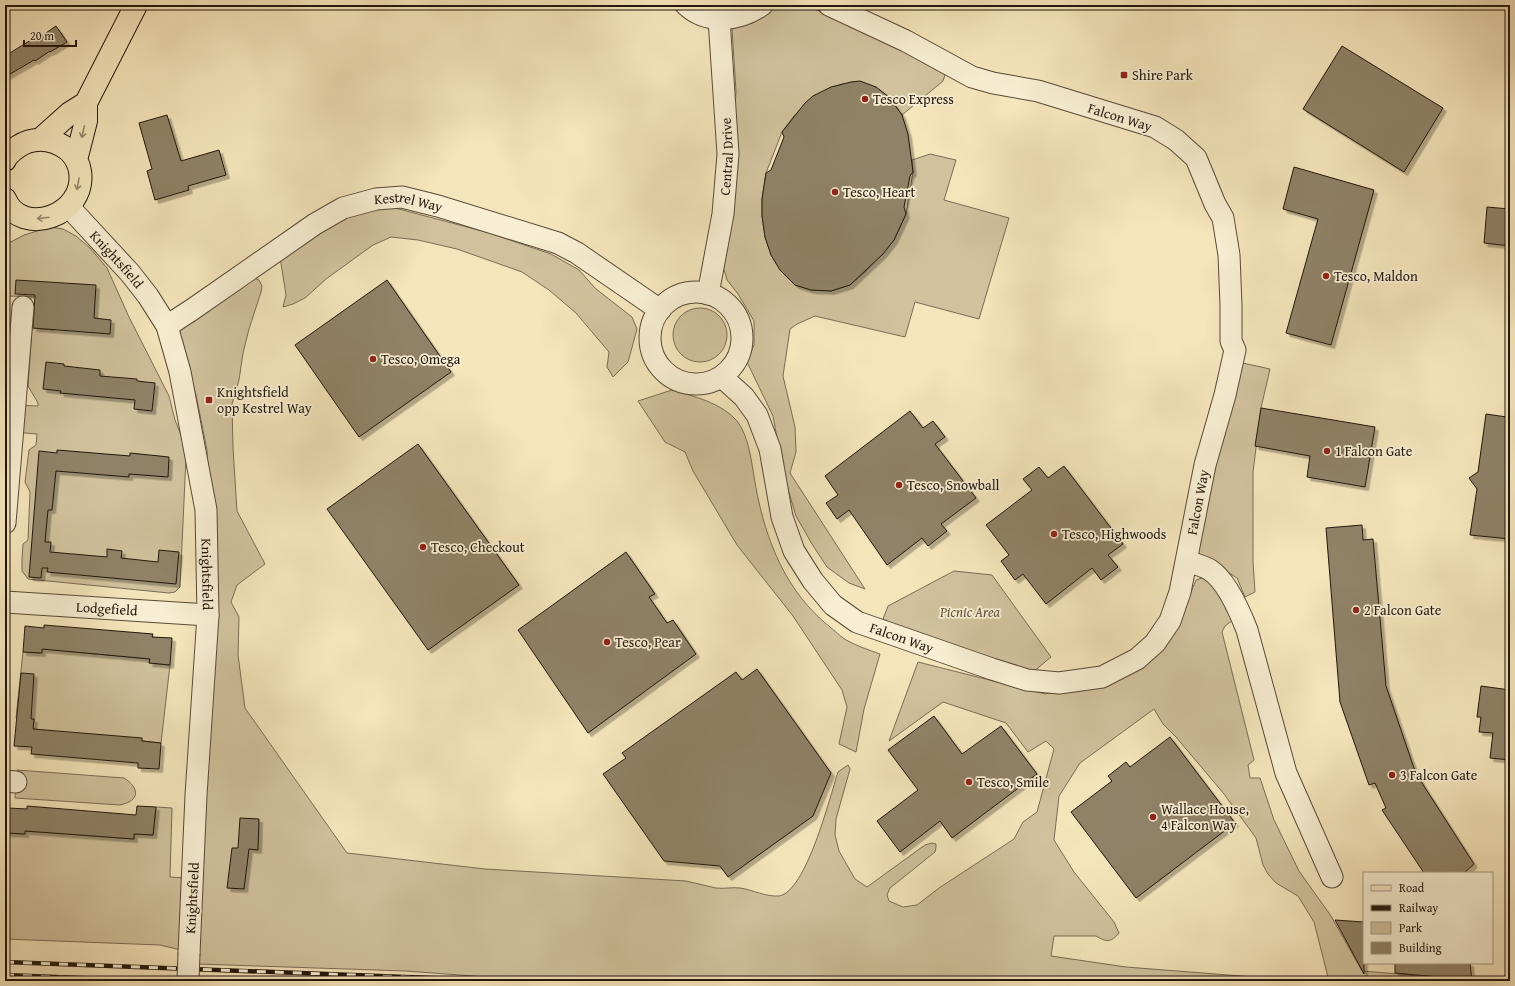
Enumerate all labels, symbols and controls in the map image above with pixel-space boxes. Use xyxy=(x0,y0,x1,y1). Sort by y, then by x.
scale bar xyxy=(24,22,76,48)
text: 20 m xyxy=(30,27,54,44)
place label: Shire Park xyxy=(1132,65,1194,85)
marker: Shire Park xyxy=(1119,70,1129,80)
place label: Tesco Express xyxy=(873,89,954,109)
marker: Tesco Express xyxy=(860,94,870,104)
street label: Falcon Way xyxy=(1085,98,1155,136)
street label: Central Drive xyxy=(715,117,738,196)
one-way arrow xyxy=(79,125,87,138)
one-way arrow xyxy=(74,177,82,190)
place label: Tesco, Heart xyxy=(843,182,916,202)
street label: Kestrel Way xyxy=(373,187,445,217)
marker: Tesco, Heart xyxy=(830,187,840,197)
one-way arrow xyxy=(36,214,49,222)
street label: Knightsfield xyxy=(85,226,149,293)
place label: Tesco, Maldon xyxy=(1334,266,1418,286)
marker: Tesco, Maldon xyxy=(1321,271,1331,281)
place label: Tesco, Omega xyxy=(381,349,461,369)
marker: Tesco, Omega xyxy=(368,354,378,364)
place label: Knightsfield opp Kestrel Way xyxy=(217,382,312,418)
marker: Knightsfield opp Kestrel Way xyxy=(204,395,214,405)
place label: 1 Falcon Gate xyxy=(1335,441,1413,461)
marker: 1 Falcon Gate xyxy=(1322,446,1332,456)
street label: Falcon Way xyxy=(1181,468,1214,537)
place label: Tesco, Snowball xyxy=(907,475,1000,495)
marker: Tesco, Snowball xyxy=(894,480,904,490)
place label: Tesco, Highwoods xyxy=(1062,524,1166,544)
marker: Tesco, Highwoods xyxy=(1049,529,1059,539)
place label: Tesco, Checkout xyxy=(431,537,525,557)
street label: Knightsfield xyxy=(197,538,218,611)
marker: Tesco, Checkout xyxy=(418,542,428,552)
street label: Lodgefield xyxy=(75,597,139,620)
place label: 2 Falcon Gate xyxy=(1364,600,1442,620)
park label: Picnic Area xyxy=(939,602,1001,622)
marker: 2 Falcon Gate xyxy=(1351,605,1361,615)
street label: Falcon Way xyxy=(867,617,936,658)
place label: Tesco, Pear xyxy=(615,632,681,652)
marker: Tesco, Pear xyxy=(602,637,612,647)
place label: 3 Falcon Gate xyxy=(1400,765,1478,785)
marker: 3 Falcon Gate xyxy=(1387,770,1397,780)
place label: Tesco, Smile xyxy=(977,772,1049,792)
marker: Tesco, Smile xyxy=(964,777,974,787)
place label: Wallace House, 4 Falcon Way xyxy=(1161,799,1249,835)
marker: Wallace House, 4 Falcon Way xyxy=(1148,812,1158,822)
street label: Knightsfield xyxy=(180,861,204,934)
legend xyxy=(1363,872,1493,964)
text: Road xyxy=(1399,879,1425,896)
text: Railway xyxy=(1399,899,1438,916)
text: Park xyxy=(1399,919,1423,936)
text: Building xyxy=(1399,939,1442,956)

